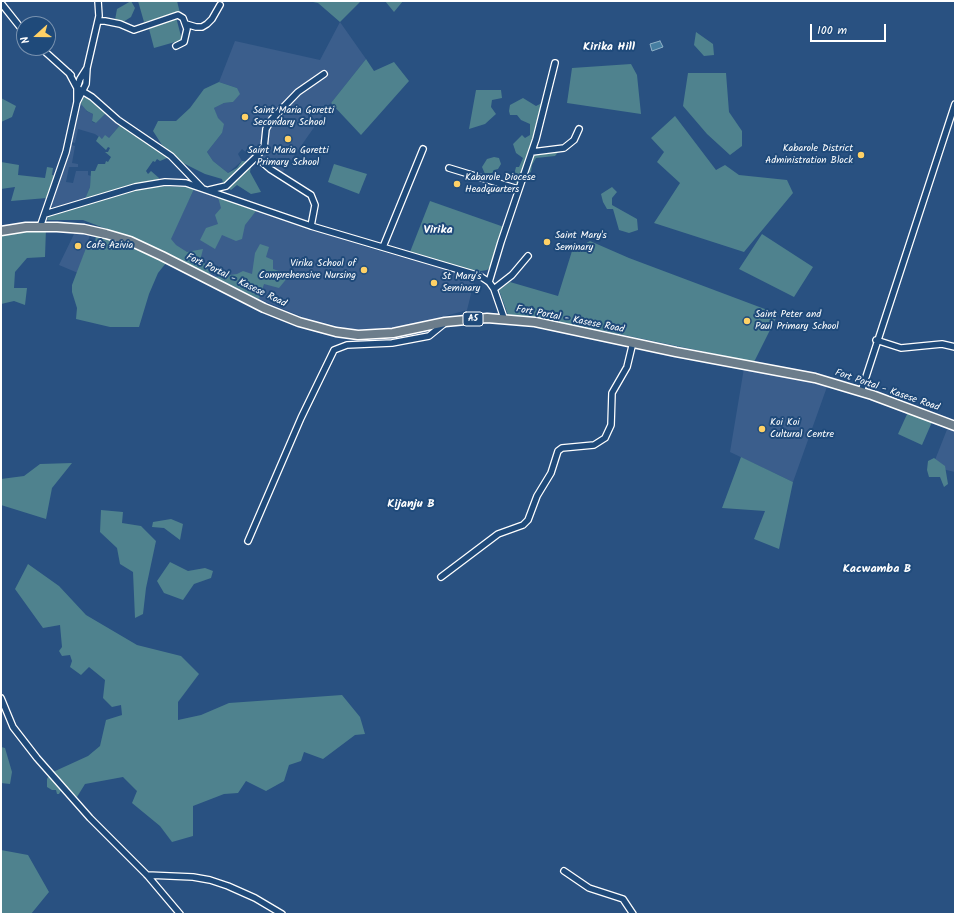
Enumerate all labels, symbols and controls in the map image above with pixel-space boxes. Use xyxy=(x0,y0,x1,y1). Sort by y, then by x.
north arrow xyxy=(16,16,56,56)
scale bar xyxy=(812,16,888,42)
text: 100 m xyxy=(817,21,847,40)
text: N xyxy=(16,33,35,46)
district label: Kirika Hill xyxy=(583,41,635,55)
place label: Saint Maria Goretti Secondary School xyxy=(253,105,334,128)
marker: Saint Maria Goretti Secondary School xyxy=(240,112,250,122)
marker: Saint Maria Goretti Primary School xyxy=(283,134,293,144)
place label: Kabarole District Administration Block xyxy=(765,143,853,166)
place label: Saint Maria Goretti Primary School xyxy=(247,145,329,168)
marker: Kabarole District Administration Block xyxy=(856,150,866,160)
place label: Kabarole Diocese Headquarters xyxy=(465,172,535,196)
marker: Kabarole Diocese Headquarters xyxy=(452,179,462,189)
district label: Virika xyxy=(423,224,453,238)
place label: Saint Mary's Seminary xyxy=(555,230,607,254)
marker: Saint Mary's Seminary xyxy=(542,237,552,247)
place label: Cafe Azivia xyxy=(86,240,133,252)
marker: Cafe Azivia xyxy=(73,241,83,251)
street label: Fort Portal - Kasese Road xyxy=(184,251,288,311)
place label: Virika School of Comprehensive Nursing xyxy=(259,258,356,282)
marker: Virika School of Comprehensive Nursing xyxy=(359,265,369,275)
place label: St Mary's Seminary xyxy=(442,271,481,294)
marker: St Mary's Seminary xyxy=(429,278,439,288)
street label: Fort Portal - Kasese Road xyxy=(515,304,625,336)
place label: Saint Peter and Paul Primary School xyxy=(755,309,839,332)
road number: A5 xyxy=(463,312,483,326)
marker: Saint Peter and Paul Primary School xyxy=(742,316,752,326)
street label: Fort Portal - Kasese Road xyxy=(833,367,941,415)
place label: Koi Koi Cultural Centre xyxy=(770,417,834,440)
marker: Koi Koi Cultural Centre xyxy=(757,424,767,434)
district label: Kijanju B xyxy=(387,498,435,512)
district label: Kacwamba B xyxy=(843,563,911,577)

